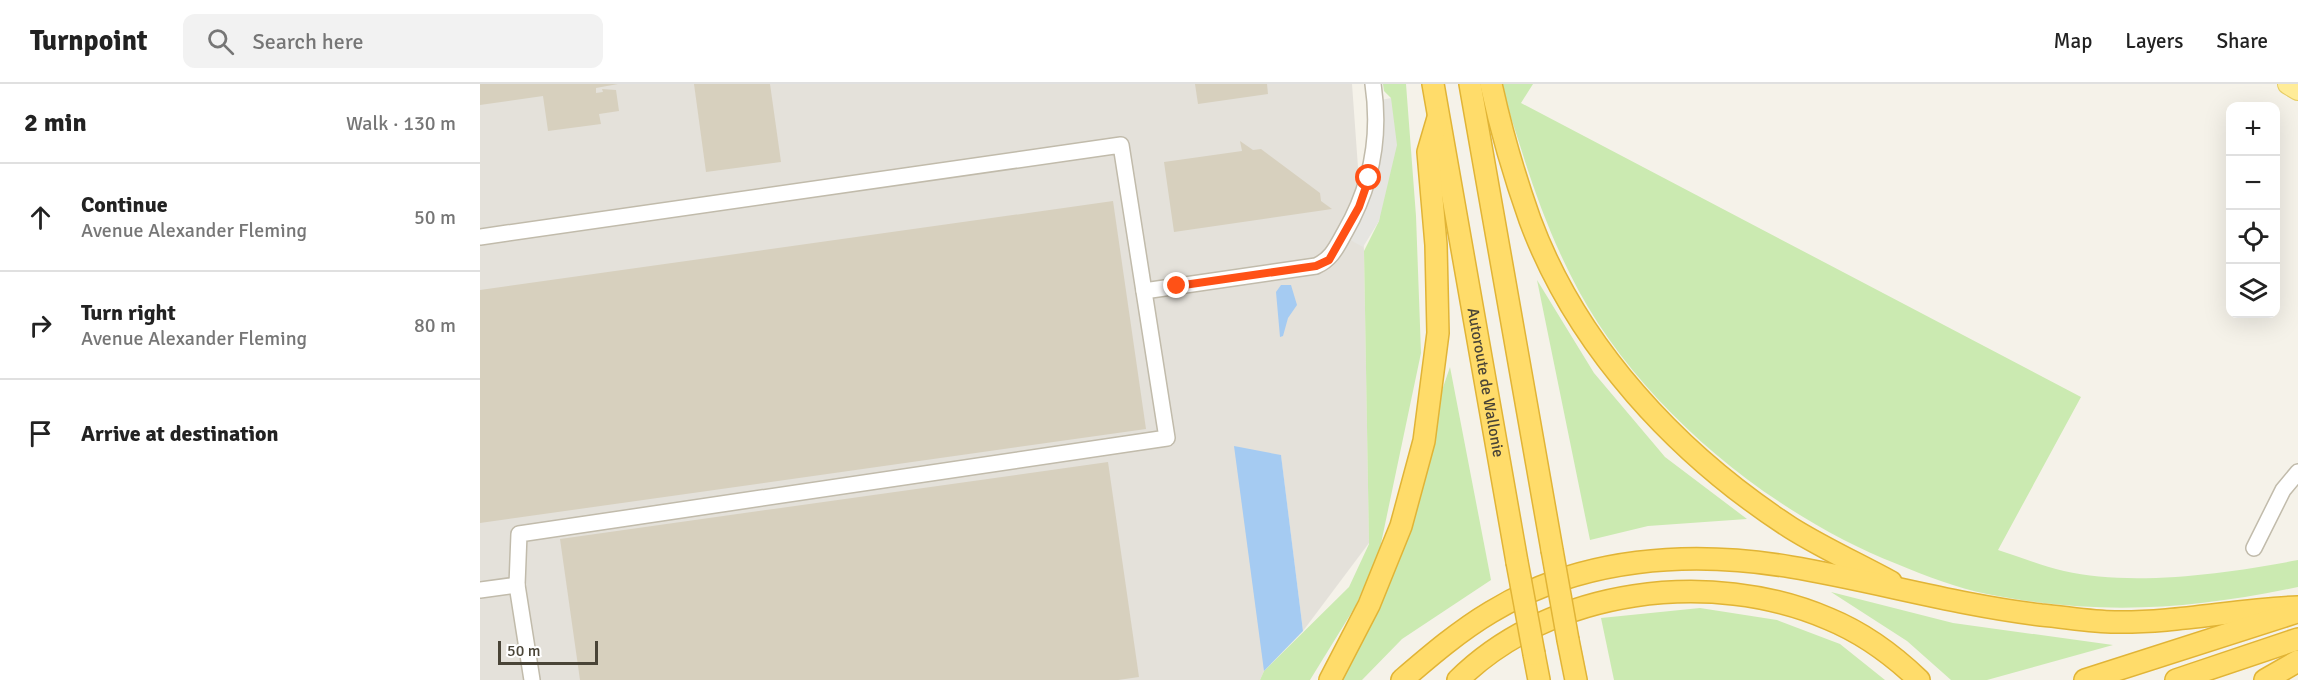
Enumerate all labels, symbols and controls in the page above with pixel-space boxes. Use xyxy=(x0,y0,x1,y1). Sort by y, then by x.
search box xyxy=(183,14,603,68)
text: Turnpoint xyxy=(30,24,147,58)
icon: search xyxy=(204,25,237,58)
text: Search here xyxy=(252,28,363,55)
text: Map xyxy=(2054,28,2092,54)
text: Layers xyxy=(2125,28,2183,54)
text: Share xyxy=(2216,28,2268,54)
map controls xyxy=(2226,102,2280,318)
button: + xyxy=(2226,102,2280,156)
text: 2 min xyxy=(24,107,87,139)
text: Walk · 130 m xyxy=(346,111,456,136)
button: − xyxy=(2226,156,2280,210)
route start xyxy=(1355,164,1381,190)
text: Continue xyxy=(81,191,168,218)
icon: ahead xyxy=(24,201,57,234)
text: 50 m xyxy=(414,205,456,230)
button: locate xyxy=(2226,210,2280,264)
text: Avenue Alexander Fleming xyxy=(81,218,307,243)
button: layers xyxy=(2226,264,2280,318)
route end xyxy=(1163,272,1189,298)
text: Turn right xyxy=(81,299,176,326)
street label: Autoroute de Wallonie xyxy=(1462,306,1508,459)
icon: right xyxy=(24,309,57,342)
text: 80 m xyxy=(414,313,456,338)
text: Avenue Alexander Fleming xyxy=(81,326,307,351)
icon: arrive xyxy=(24,417,57,450)
text: Arrive at destination xyxy=(81,420,278,447)
scale bar xyxy=(498,638,598,666)
text: 50 m xyxy=(507,641,541,661)

